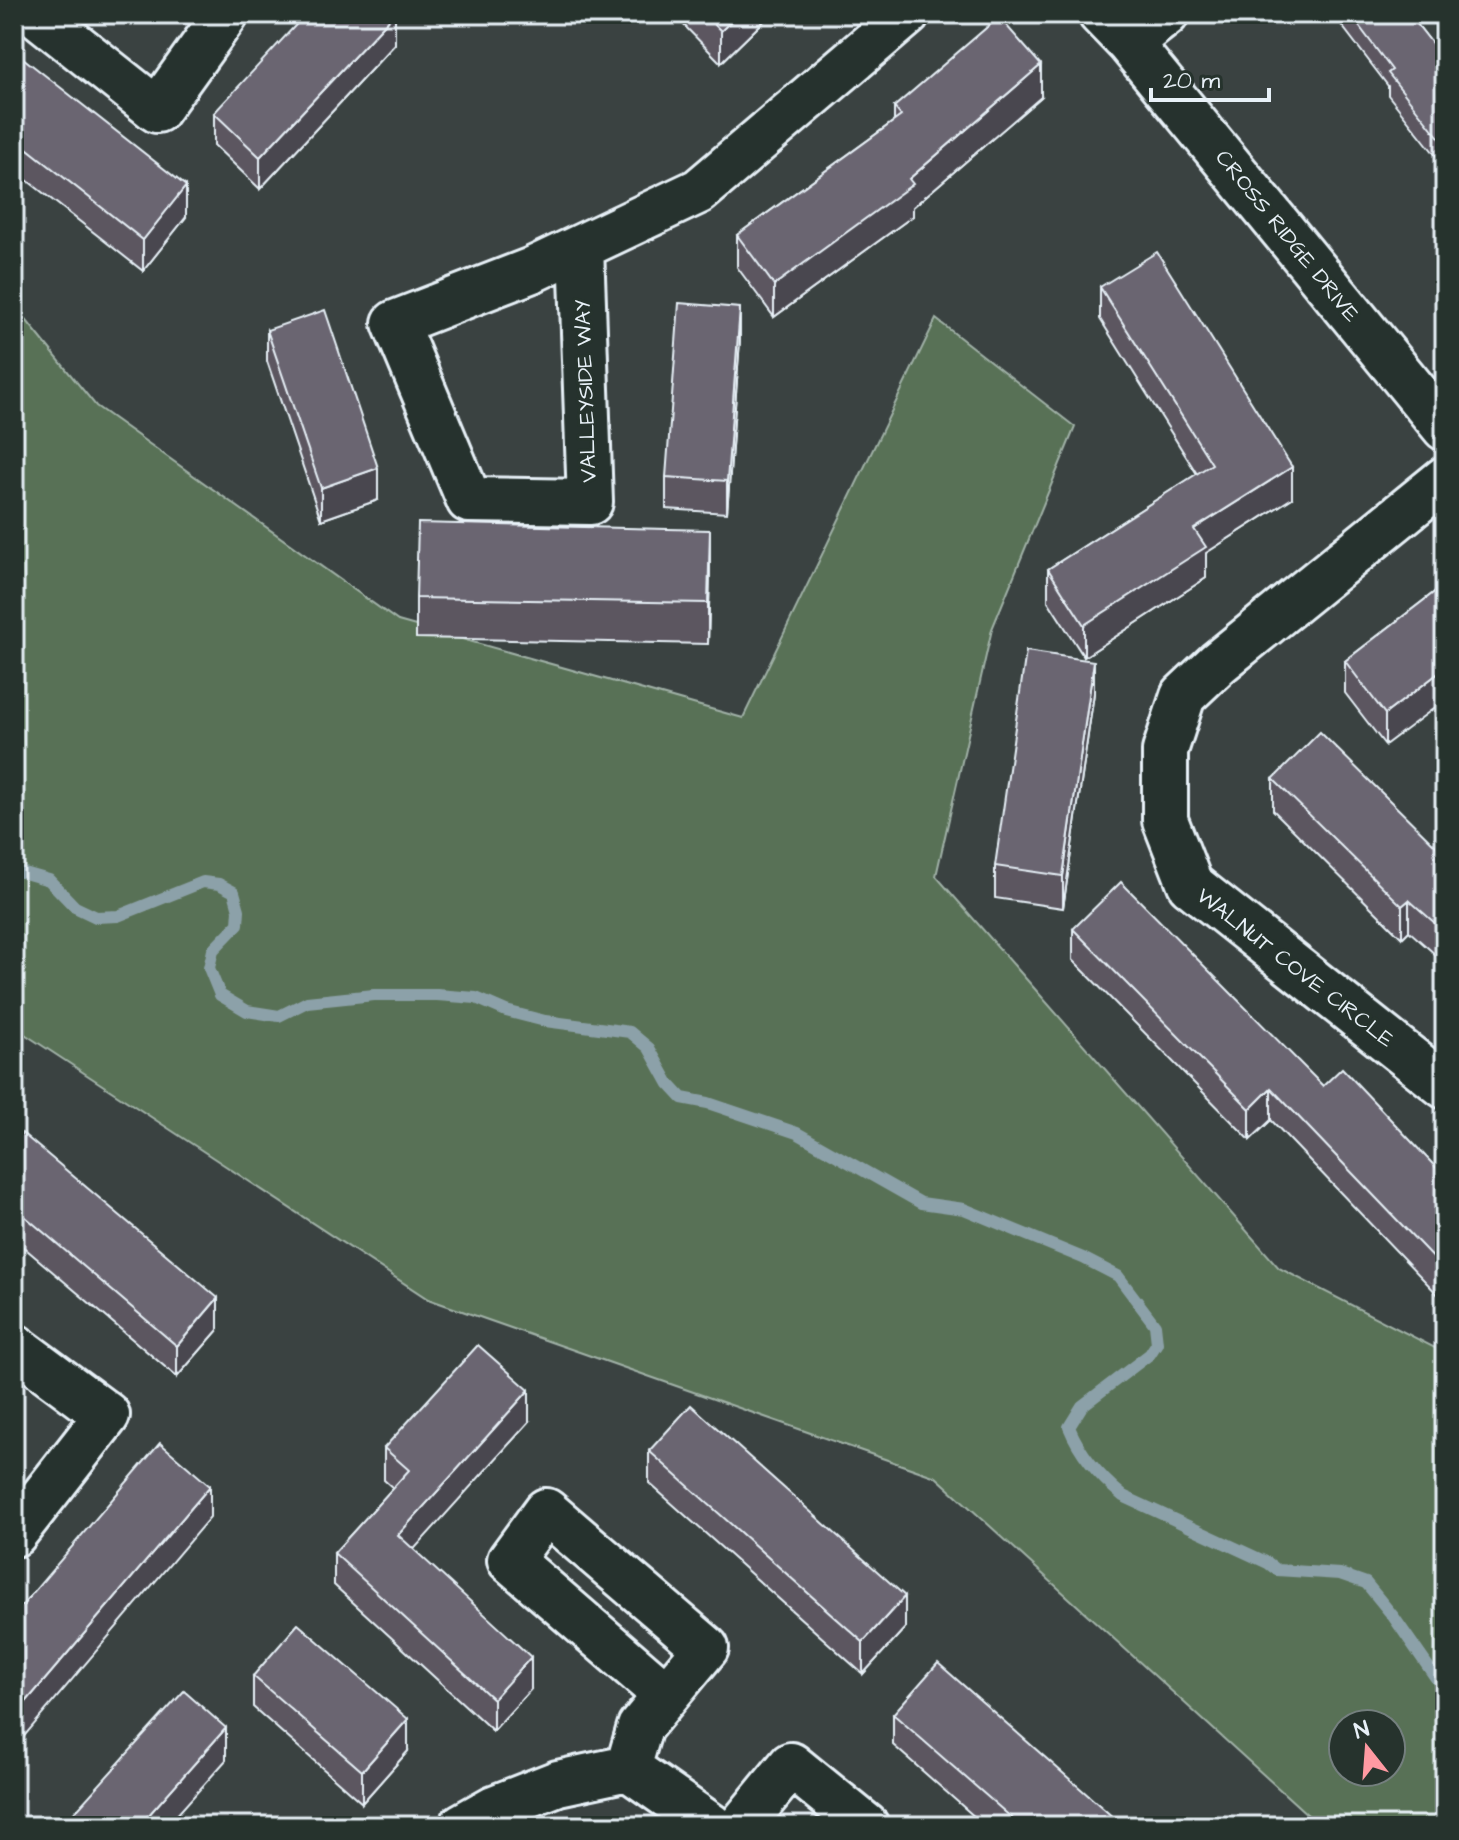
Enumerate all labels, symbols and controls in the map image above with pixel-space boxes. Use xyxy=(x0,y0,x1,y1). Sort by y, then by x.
scale bar xyxy=(1151,52,1269,102)
text: 20 m xyxy=(1163,64,1220,98)
street label: CROSS RIDGE DRIVE xyxy=(1208,143,1366,329)
street label: VALLEYSIDE WAY xyxy=(567,299,605,483)
street label: WALNUT COVE CIRCLE xyxy=(1190,881,1400,1055)
north arrow xyxy=(1327,1708,1407,1788)
text: N xyxy=(1350,1713,1373,1747)

